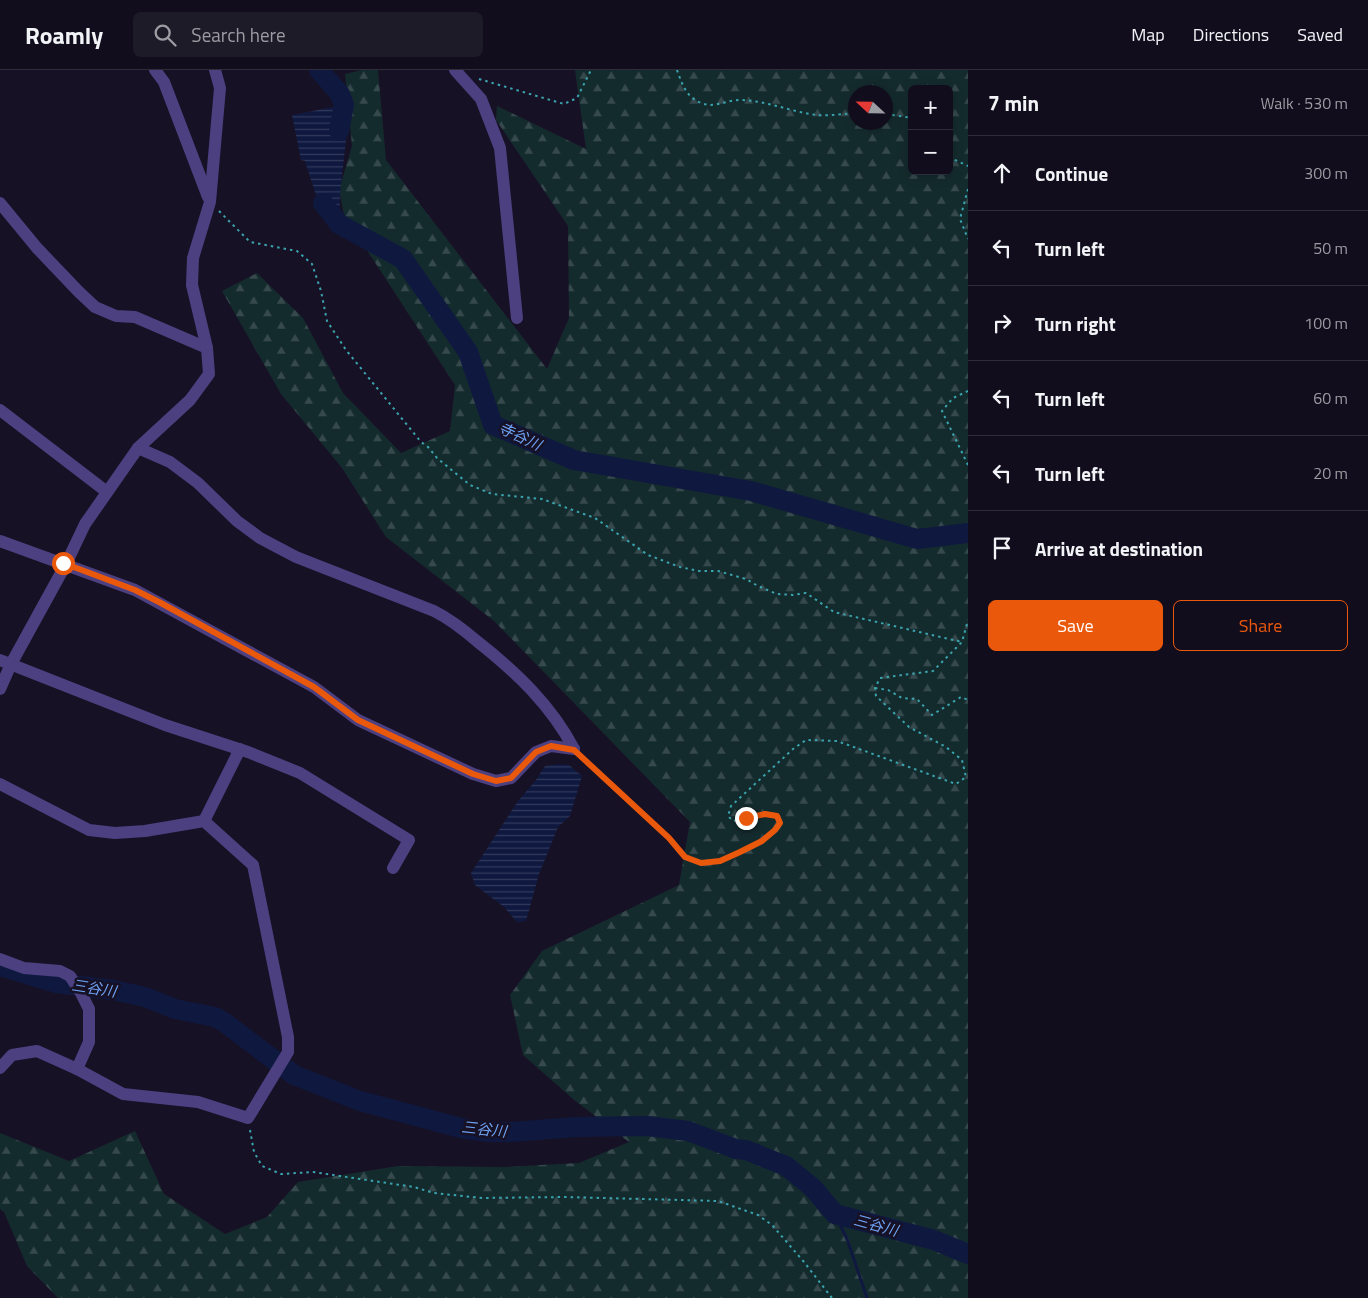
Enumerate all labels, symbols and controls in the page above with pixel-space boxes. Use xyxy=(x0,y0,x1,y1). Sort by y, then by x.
search box xyxy=(133,12,483,57)
text: Roamly xyxy=(25,17,103,53)
text: Search here xyxy=(191,20,286,49)
icon: search xyxy=(151,21,179,49)
text: Map xyxy=(1131,21,1165,48)
text: Directions xyxy=(1193,21,1269,48)
text: Saved xyxy=(1297,21,1343,48)
north arrow xyxy=(848,85,893,130)
map controls xyxy=(908,85,953,175)
button: + xyxy=(908,85,953,130)
text: 7 min xyxy=(988,87,1039,119)
text: Walk · 530 m xyxy=(1260,91,1348,115)
button: − xyxy=(908,130,953,175)
icon: ahead xyxy=(988,159,1016,187)
text: Continue xyxy=(1035,159,1108,188)
text: 300 m xyxy=(1304,161,1348,185)
icon: left xyxy=(988,234,1016,262)
text: Turn left xyxy=(1035,234,1105,263)
text: 50 m xyxy=(1313,236,1348,260)
icon: right xyxy=(988,309,1016,337)
text: Turn right xyxy=(1035,309,1116,338)
text: 100 m xyxy=(1304,311,1348,335)
icon: left xyxy=(988,384,1016,412)
text: Turn left xyxy=(1035,384,1105,413)
text: 60 m xyxy=(1313,386,1348,410)
water label: 寺谷川 xyxy=(495,416,547,457)
icon: left xyxy=(988,459,1016,487)
text: Turn left xyxy=(1035,459,1105,488)
text: 20 m xyxy=(1313,461,1348,485)
icon: arrive xyxy=(988,534,1016,562)
text: Arrive at destination xyxy=(1035,534,1203,563)
route start xyxy=(52,552,75,575)
button: Save xyxy=(988,600,1163,651)
button: Share xyxy=(1173,600,1348,651)
route end xyxy=(735,807,758,830)
water label: 三谷川 xyxy=(70,973,120,1003)
water label: 三谷川 xyxy=(460,1115,510,1143)
water label: 三谷川 xyxy=(851,1208,903,1242)

